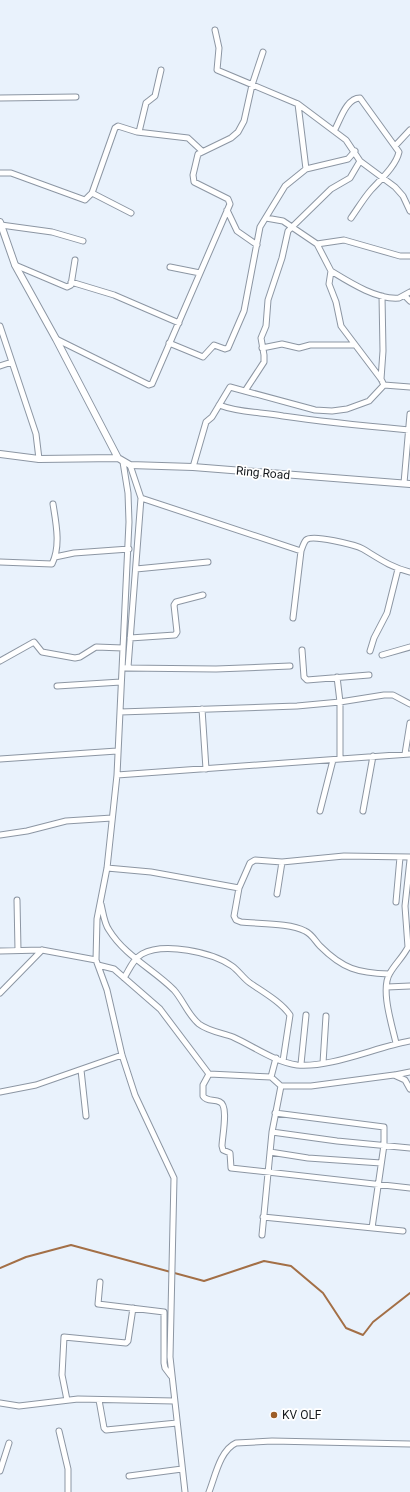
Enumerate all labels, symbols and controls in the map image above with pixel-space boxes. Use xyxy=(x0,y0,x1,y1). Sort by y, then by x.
street label: Ring Road xyxy=(235,464,291,482)
place label: KV OLF xyxy=(282,1408,322,1422)
marker: KV OLF xyxy=(269,1410,279,1420)

